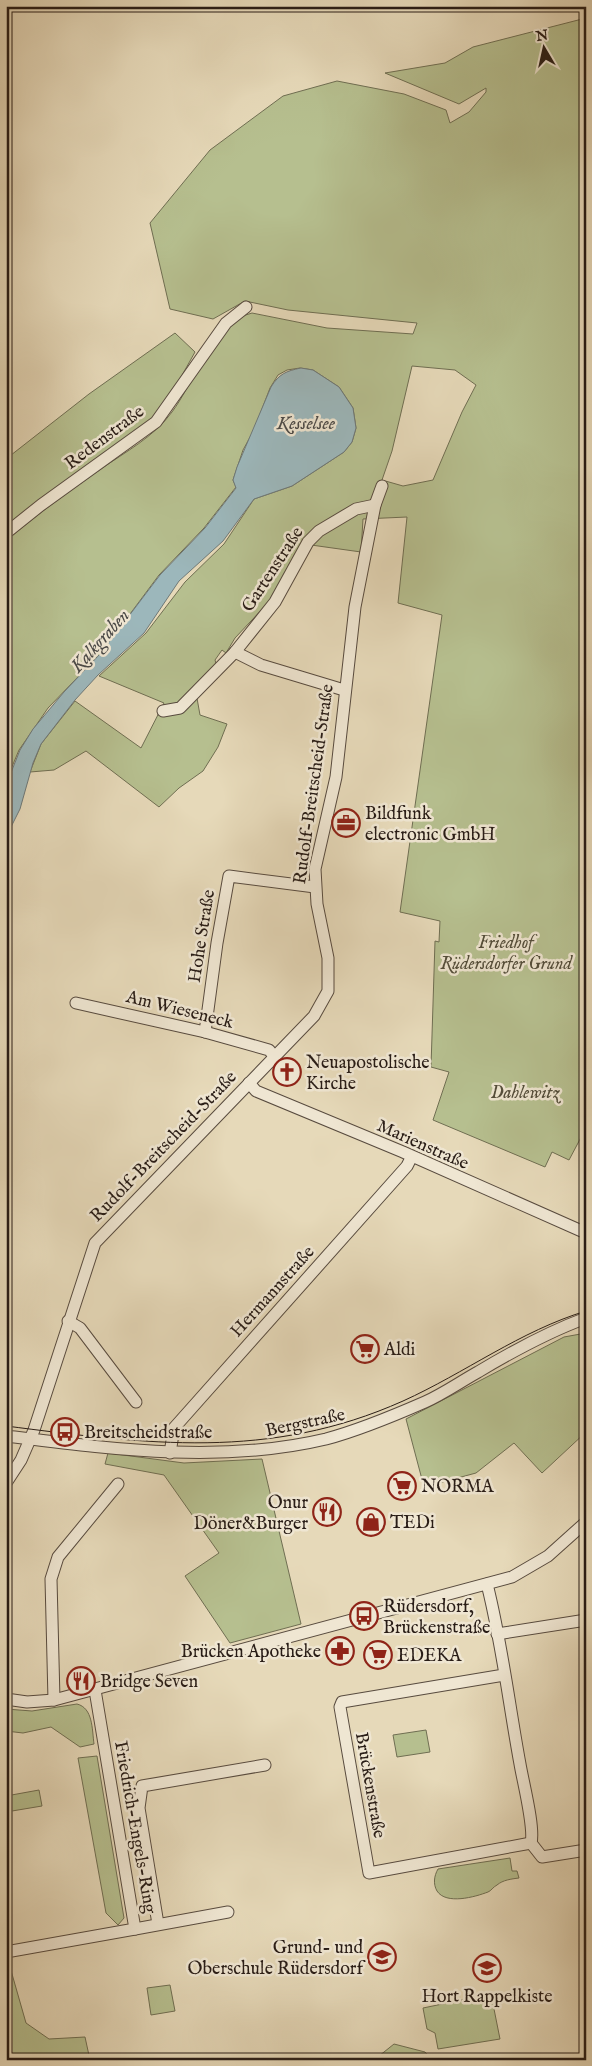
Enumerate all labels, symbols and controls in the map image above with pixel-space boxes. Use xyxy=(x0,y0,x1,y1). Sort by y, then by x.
north arrow xyxy=(520,22,570,72)
text: N xyxy=(534,26,550,46)
street label: Redenstraße xyxy=(61,401,149,476)
water label: Kesselsee xyxy=(276,412,336,436)
street label: Gartenstraße xyxy=(237,523,309,617)
water label: Kalkgraben xyxy=(65,604,135,679)
street label: Rudolf-Breitscheid-Straße xyxy=(289,683,340,886)
place label: Bildfunk electronic GmbH xyxy=(365,803,495,847)
office icon: Bildfunk electronic GmbH xyxy=(331,808,361,838)
street label: Hohe Straße xyxy=(184,888,221,984)
park label: Friedhof Rüdersdorfer Grund xyxy=(440,932,573,976)
street label: Am Wieseneck xyxy=(123,986,236,1035)
place label: Neuapostolische Kirche xyxy=(306,1052,430,1096)
church icon: Neuapostolische Kirche xyxy=(272,1057,302,1087)
street label: Rudolf-Breitscheid-Straße xyxy=(86,1067,242,1228)
park label: Dahlewitz xyxy=(491,1082,561,1105)
street label: Marienstraße xyxy=(373,1115,472,1176)
street label: Hermannstraße xyxy=(226,1241,320,1343)
supermarket icon: Aldi xyxy=(350,1334,380,1364)
place label: Aldi xyxy=(383,1339,416,1362)
street label: Bergstraße xyxy=(263,1404,347,1443)
bus stop icon: Breitscheidstraße xyxy=(50,1417,80,1447)
place label: Breitscheidstraße xyxy=(84,1422,212,1445)
supermarket icon: NORMA xyxy=(387,1471,417,1501)
place label: NORMA xyxy=(421,1476,495,1499)
place label: Onur Döner&Burger xyxy=(193,1492,308,1536)
restaurant icon: Onur Döner&Burger xyxy=(312,1497,342,1527)
shop icon: TEDi xyxy=(356,1507,386,1537)
place label: TEDi xyxy=(390,1512,435,1535)
place label: Rüdersdorf, Brückenstraße xyxy=(383,1596,490,1640)
bus stop icon: Rüdersdorf, Brückenstraße xyxy=(349,1601,379,1631)
pharmacy icon: Brücken Apotheke xyxy=(325,1636,355,1666)
supermarket icon: EDEKA xyxy=(363,1640,393,1670)
place label: Brücken Apotheke xyxy=(181,1641,321,1664)
place label: EDEKA xyxy=(397,1645,462,1668)
restaurant icon: Bridge Seven xyxy=(66,1666,96,1696)
place label: Bridge Seven xyxy=(100,1671,198,1694)
street label: Brückenstraße xyxy=(349,1730,390,1840)
street label: Friedrich-Engels-Ring xyxy=(108,1739,161,1916)
place label: Grund- und Oberschule Rüdersdorf xyxy=(188,1937,366,1981)
school or university icon: Grund- und Oberschule Rüdersdorf xyxy=(367,1942,397,1972)
school or university icon: Hort Rappelkiste xyxy=(472,1953,502,1983)
place label: Hort Rappelkiste xyxy=(422,1986,552,2009)

